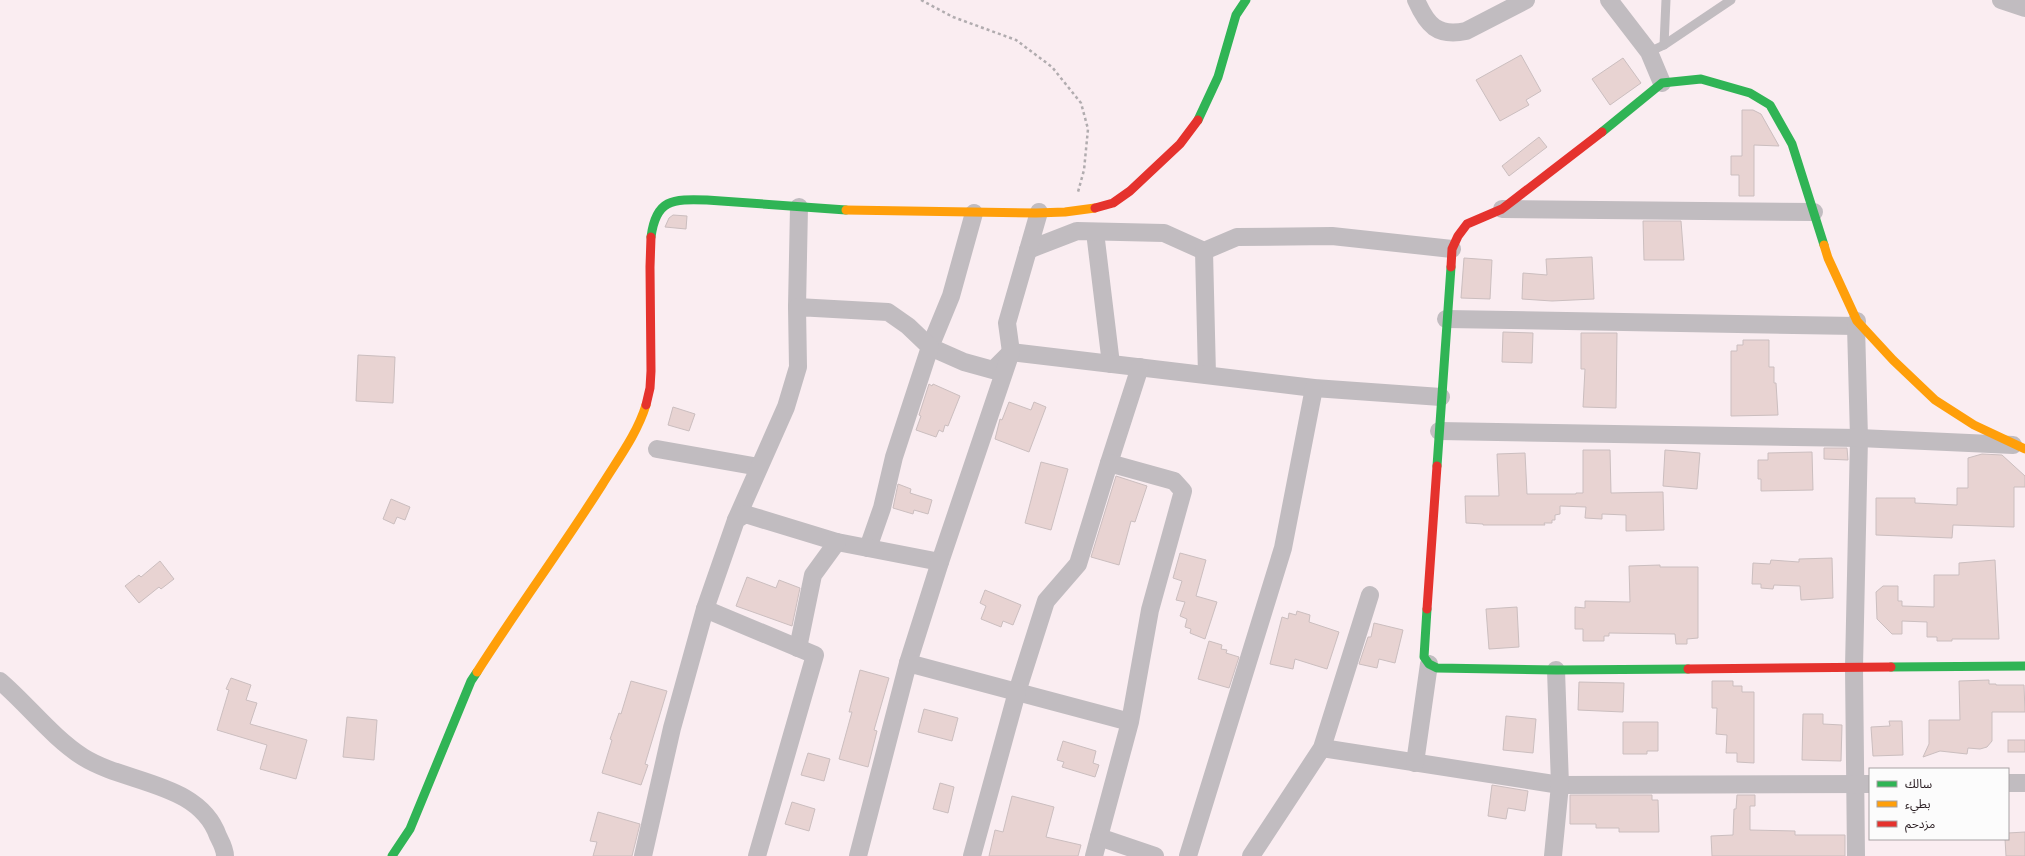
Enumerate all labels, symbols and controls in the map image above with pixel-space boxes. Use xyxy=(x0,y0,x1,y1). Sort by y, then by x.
legend xyxy=(1869,768,2009,840)
text: سالك xyxy=(1905,776,1932,791)
text: بطيء xyxy=(1905,796,1931,814)
text: مزدحم xyxy=(1905,816,1935,833)

